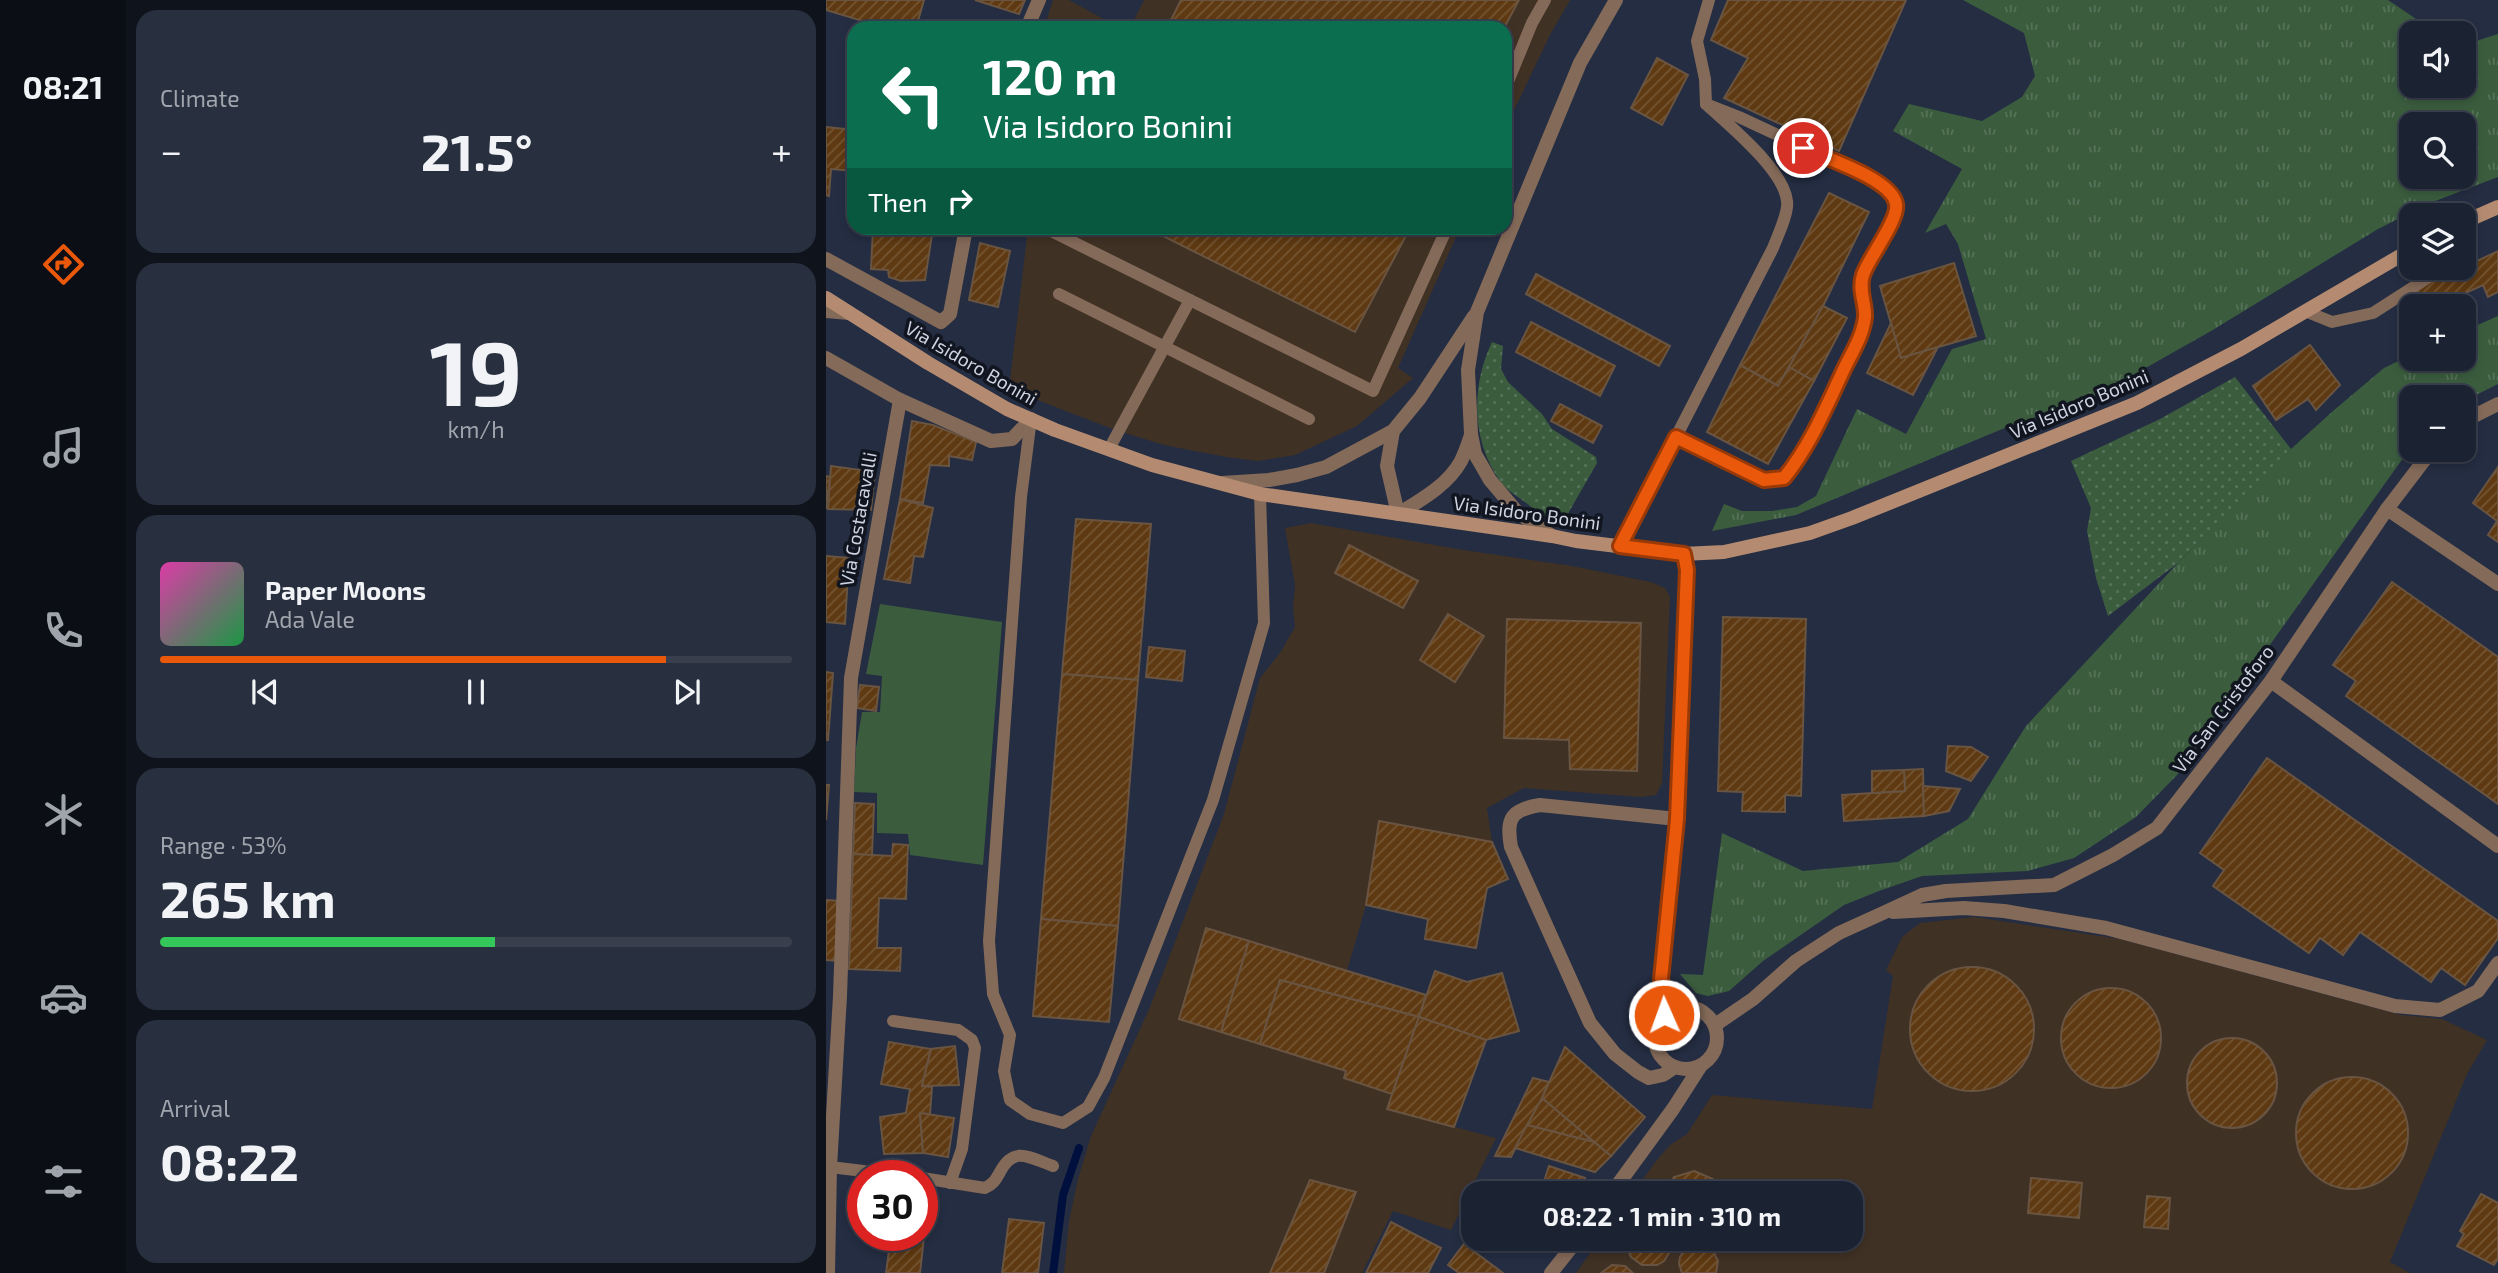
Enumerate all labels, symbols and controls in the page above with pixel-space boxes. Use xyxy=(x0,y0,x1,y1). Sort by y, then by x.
map controls xyxy=(2399,21,2476,462)
button: sound xyxy=(2399,21,2476,98)
text: 120 m xyxy=(983,46,1117,105)
icon: left xyxy=(868,49,959,140)
text: 08:21 xyxy=(23,67,103,105)
text: Climate xyxy=(160,84,240,112)
text: Via Isidoro Bonini xyxy=(983,106,1233,144)
button: search xyxy=(2399,112,2476,189)
pin xyxy=(1773,118,1833,178)
text: 21.5° xyxy=(421,119,533,181)
text: − xyxy=(160,127,182,173)
text: + xyxy=(771,127,792,173)
icon: arrive xyxy=(1784,129,1822,167)
icon: right xyxy=(941,182,979,220)
text: Then xyxy=(868,186,927,217)
button: layers xyxy=(2399,203,2476,280)
icon: directions xyxy=(39,240,88,289)
button: + xyxy=(2399,294,2476,371)
text: 19 xyxy=(429,315,523,424)
street label: Via Isidoro Bonini xyxy=(901,315,1041,410)
street label: Via Isidoro Bonini xyxy=(2006,364,2152,443)
button: − xyxy=(2399,385,2476,462)
text: km/h xyxy=(447,415,505,443)
icon: music xyxy=(39,423,88,472)
street label: Via Costacavalli xyxy=(834,450,881,588)
street label: Via Isidoro Bonini xyxy=(1452,491,1602,534)
text: Paper Moons xyxy=(265,574,426,605)
text: Ada Vale xyxy=(265,605,355,633)
icon: phone xyxy=(39,606,88,655)
street label: Via San Cristoforo xyxy=(2167,640,2278,777)
icon: previous xyxy=(246,673,284,711)
icon: pause xyxy=(457,673,495,711)
icon: next xyxy=(668,673,706,711)
icon: climate xyxy=(39,790,88,839)
text: Range · 53% xyxy=(160,831,287,859)
text: 265 km xyxy=(160,866,336,928)
icon: car xyxy=(39,973,88,1022)
position arrow xyxy=(1627,978,1701,1052)
text: Arrival xyxy=(160,1094,230,1122)
text: 08:22 xyxy=(160,1129,299,1191)
icon: filters xyxy=(39,1157,88,1206)
speed limit sign: 30 xyxy=(847,1160,938,1251)
text: 08:22 · 1 min · 310 m xyxy=(1543,1200,1781,1231)

